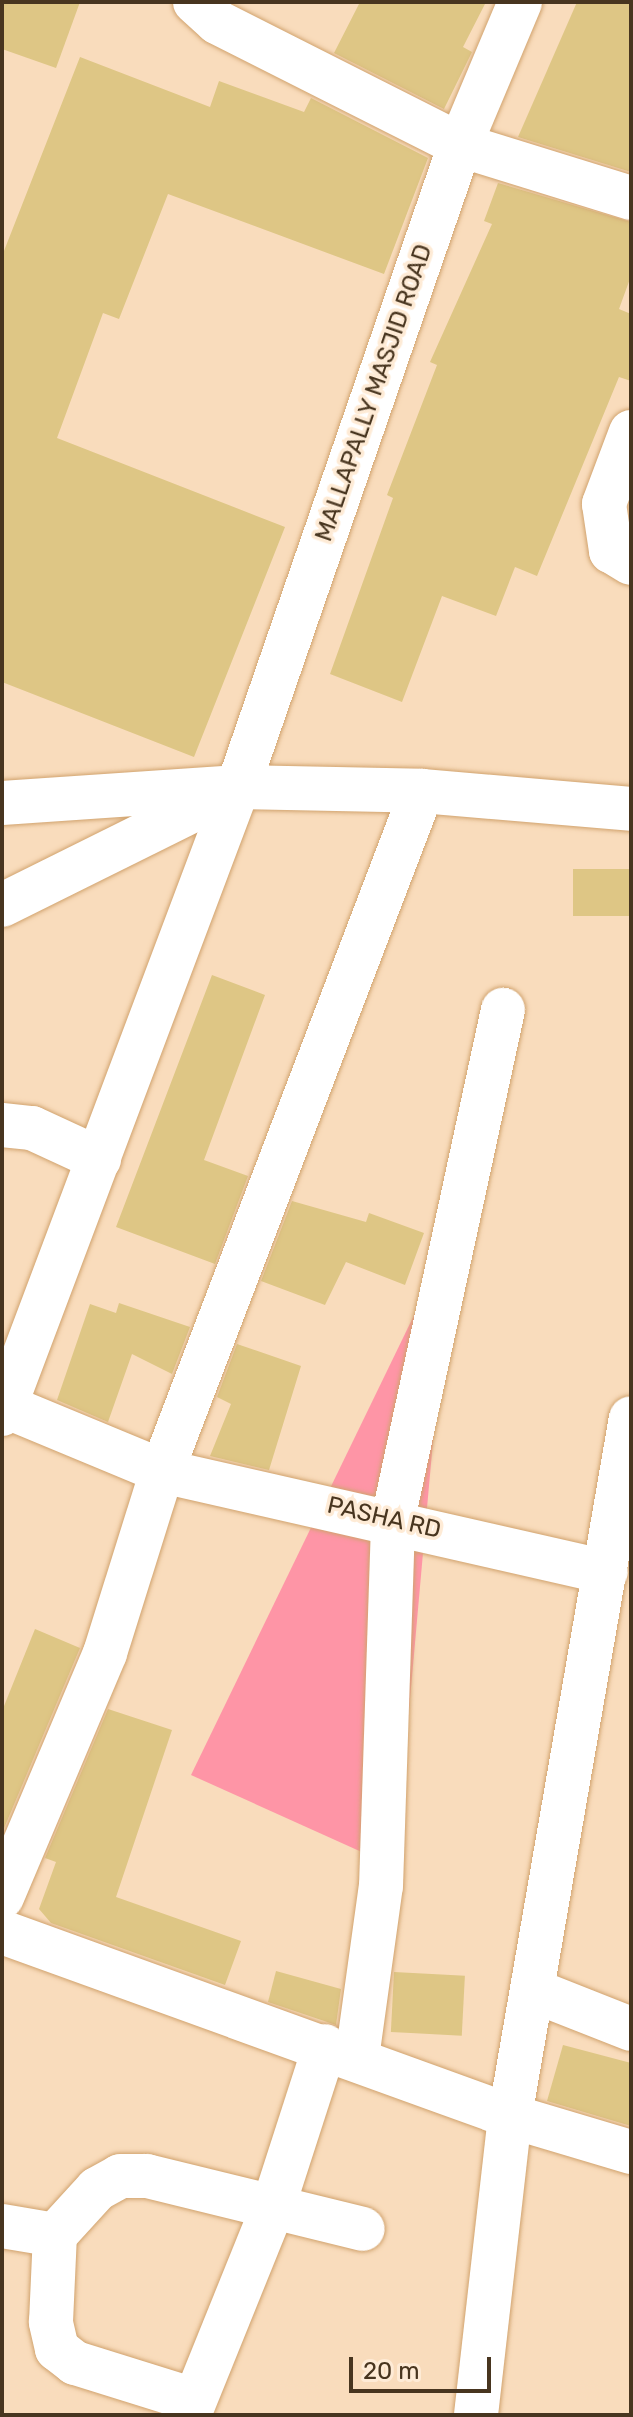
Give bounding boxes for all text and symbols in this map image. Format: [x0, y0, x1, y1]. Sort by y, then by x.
street label: MALLAPALLY MASJID ROAD [309, 240, 439, 546]
street label: PASHA RD [324, 1491, 444, 1545]
scale bar [353, 2341, 495, 2391]
text: 20 m [363, 2357, 420, 2385]

